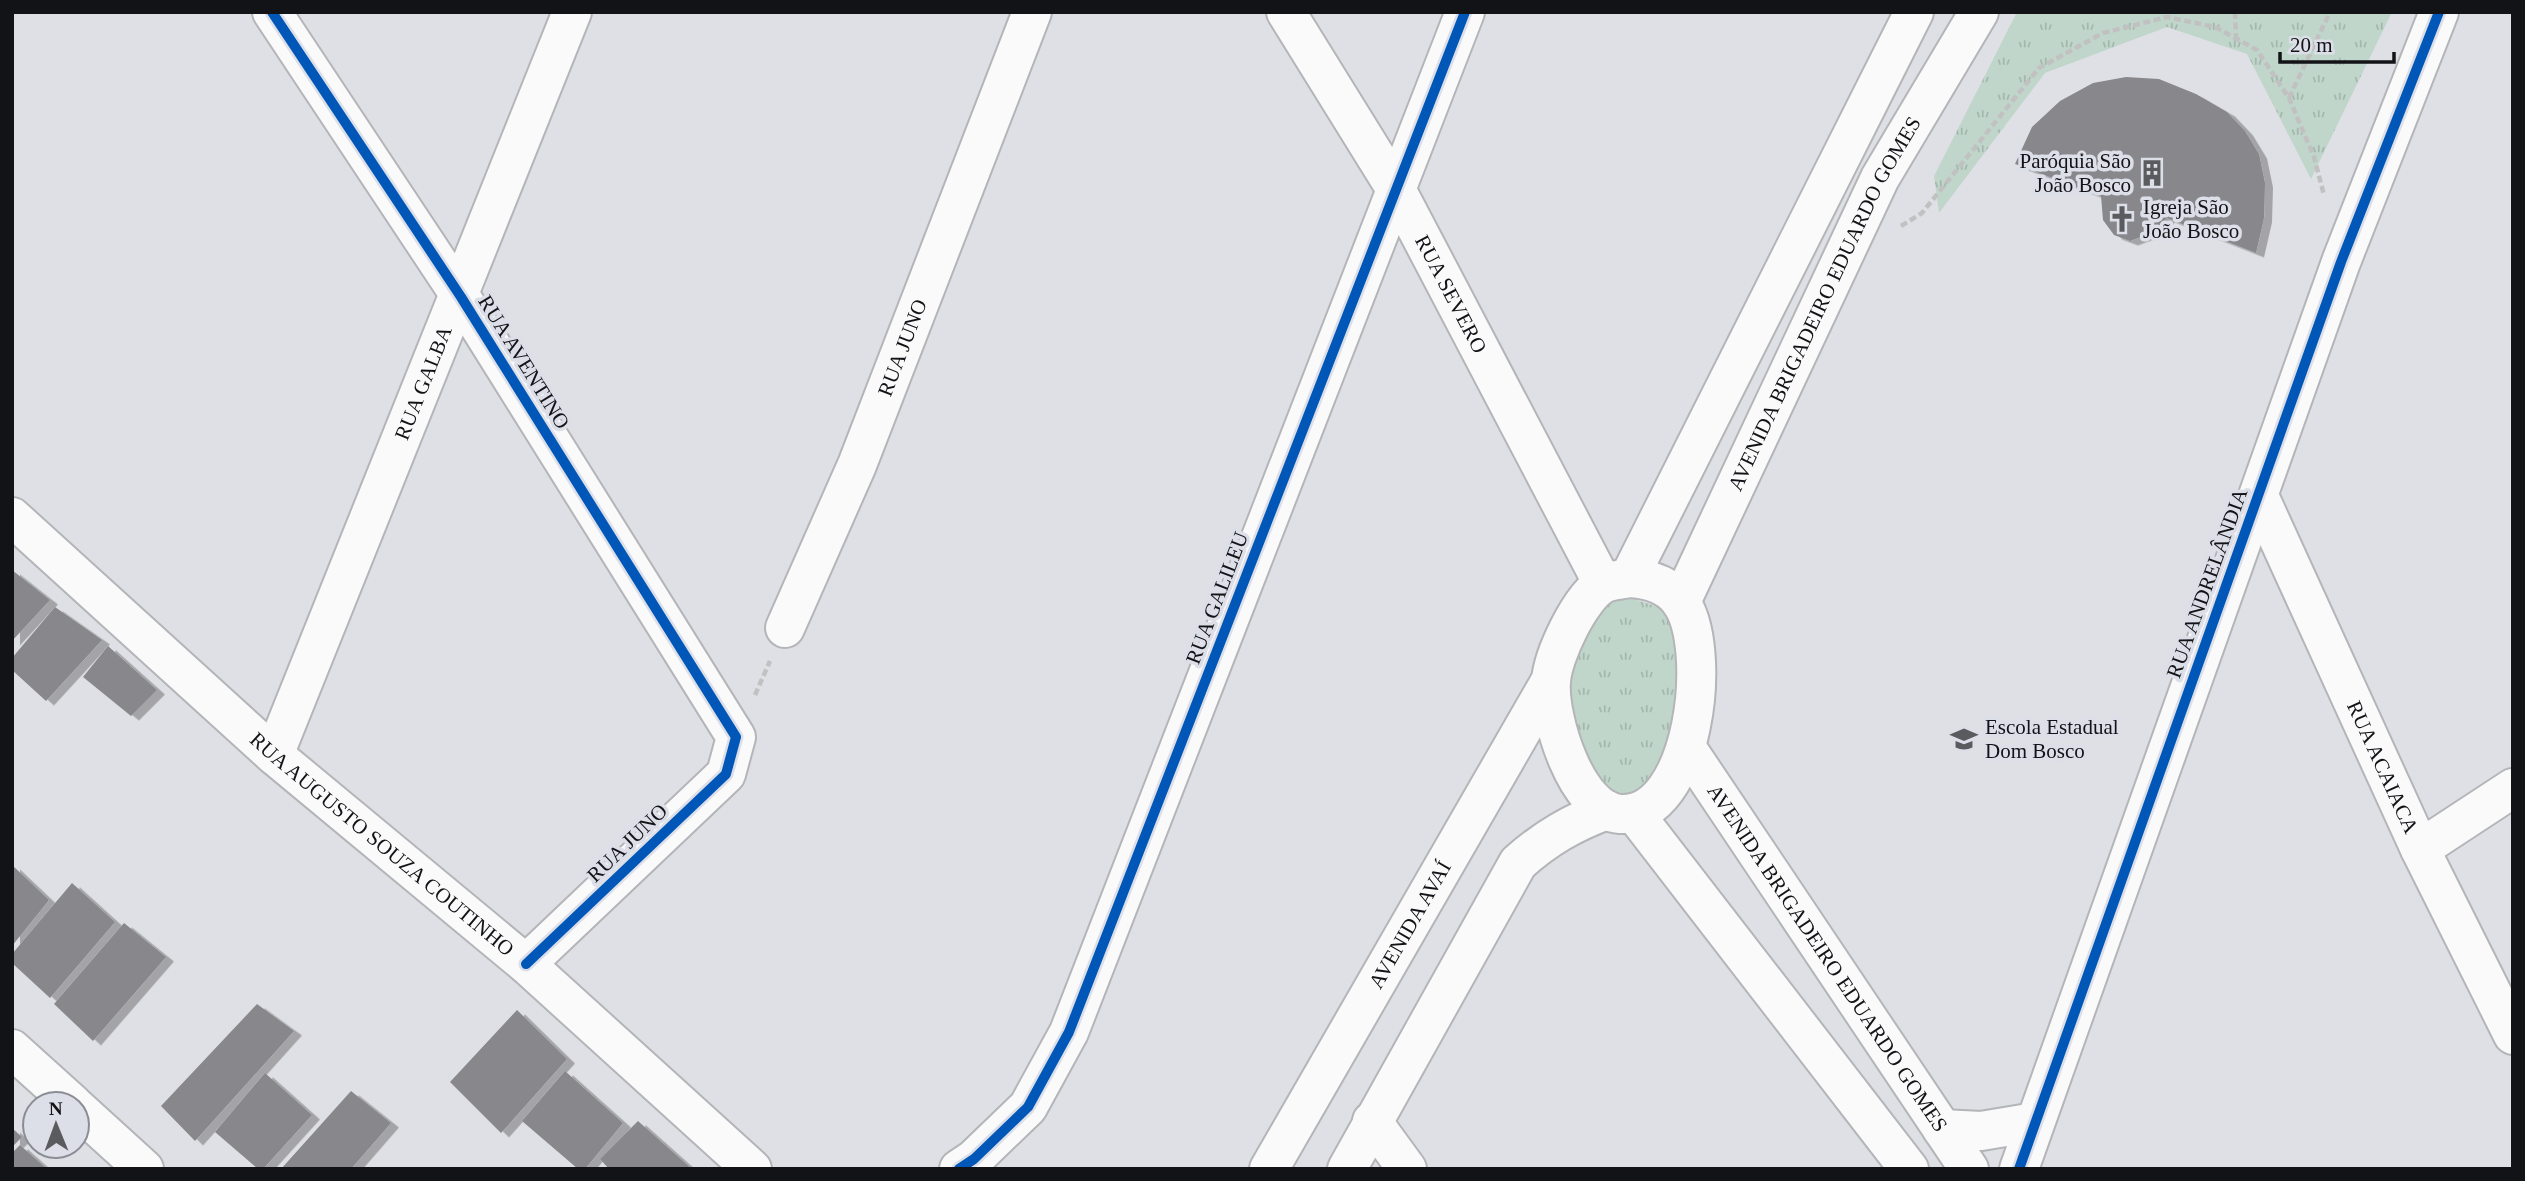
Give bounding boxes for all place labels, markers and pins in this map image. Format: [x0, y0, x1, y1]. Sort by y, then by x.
place label: Paróquia São João Bosco [2020, 149, 2131, 197]
building icon: Paróquia São João Bosco [2137, 158, 2167, 188]
place label: Igreja São João Bosco [2143, 195, 2239, 243]
church icon: Igreja São João Bosco [2107, 204, 2137, 234]
place label: Escola Estadual Dom Bosco [1985, 715, 2119, 763]
school or university icon: Escola Estadual Dom Bosco [1949, 724, 1979, 754]

